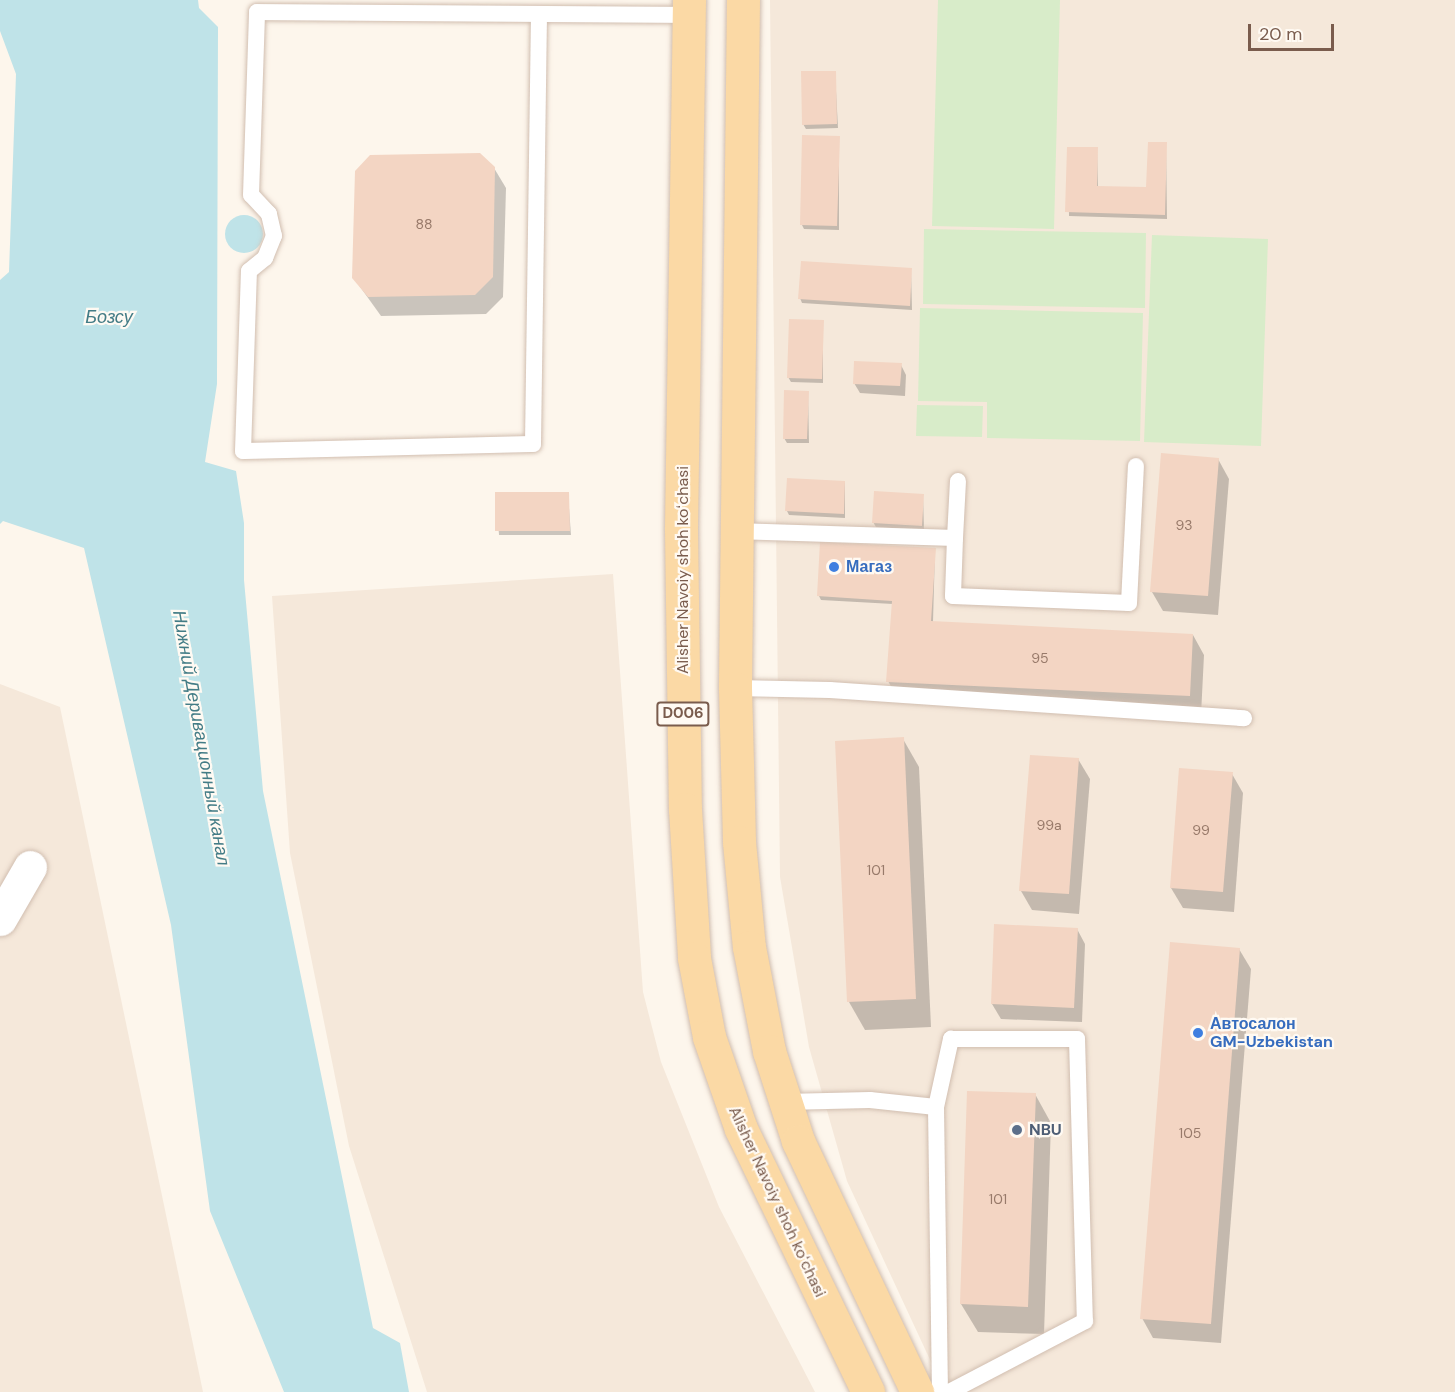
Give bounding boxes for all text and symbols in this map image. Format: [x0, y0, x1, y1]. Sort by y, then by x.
scale bar [1251, 12, 1336, 50]
text: 20 m [1259, 22, 1302, 46]
house number: 88 [415, 216, 433, 232]
water label: Бозсу [85, 306, 133, 328]
street label: Alisher Navoiy shoh koʻchasi [673, 466, 693, 674]
house number: 93 [1176, 517, 1192, 533]
place label: Магаз [846, 557, 892, 577]
marker: Магаз [827, 560, 841, 574]
water label: Нижний Деривационный канал [168, 609, 234, 867]
house number: 95 [1031, 650, 1049, 666]
road number: D006 [656, 702, 710, 726]
house number: 99a [1036, 817, 1062, 833]
house number: 99 [1192, 822, 1210, 838]
house number: 101 [867, 862, 885, 878]
place label: Автосалон GM-Uzbekistan [1210, 1014, 1333, 1052]
marker: Автосалон GM-Uzbekistan [1191, 1026, 1205, 1040]
street label: Alisher Navoiy shoh koʻchasi [724, 1104, 830, 1300]
place label: NBU [1029, 1120, 1062, 1140]
marker: NBU [1010, 1123, 1024, 1137]
house number: 105 [1179, 1125, 1201, 1141]
house number: 101 [989, 1191, 1007, 1207]

